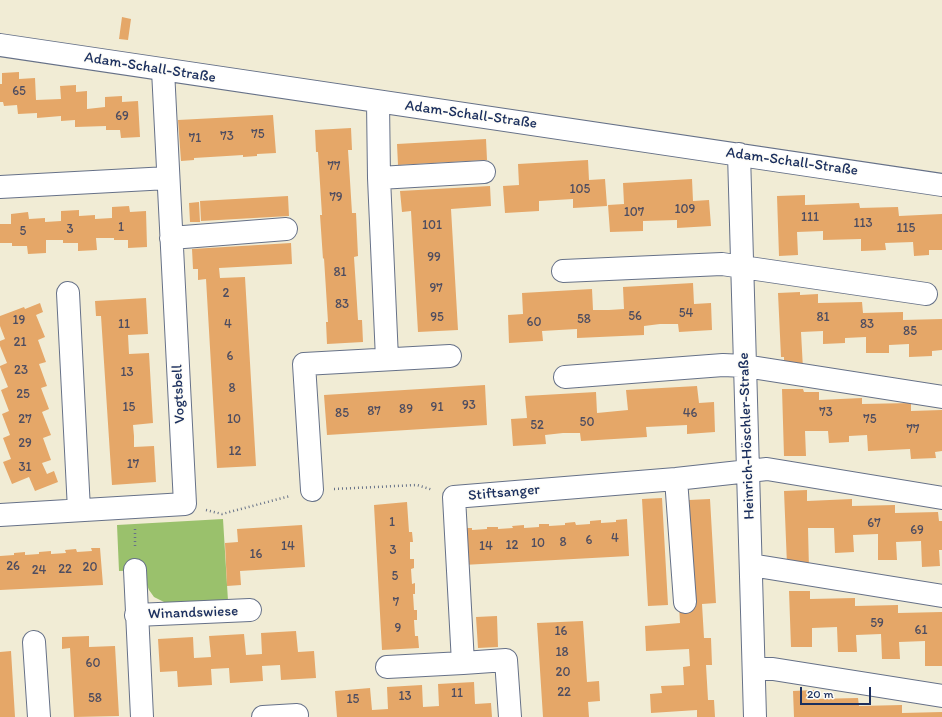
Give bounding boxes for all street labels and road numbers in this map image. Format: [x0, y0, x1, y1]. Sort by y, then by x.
street label: Adam-Schall-Straße [83, 49, 217, 87]
street label: Adam-Schall-Straße [404, 97, 538, 133]
street label: Adam-Schall-Straße [725, 144, 859, 180]
street label: Heinrich-Höschler-Straße [735, 352, 759, 520]
street label: Vogtsbell [168, 364, 190, 424]
street label: Stiftsanger [467, 481, 541, 505]
street label: Winandswiese [148, 602, 238, 624]

